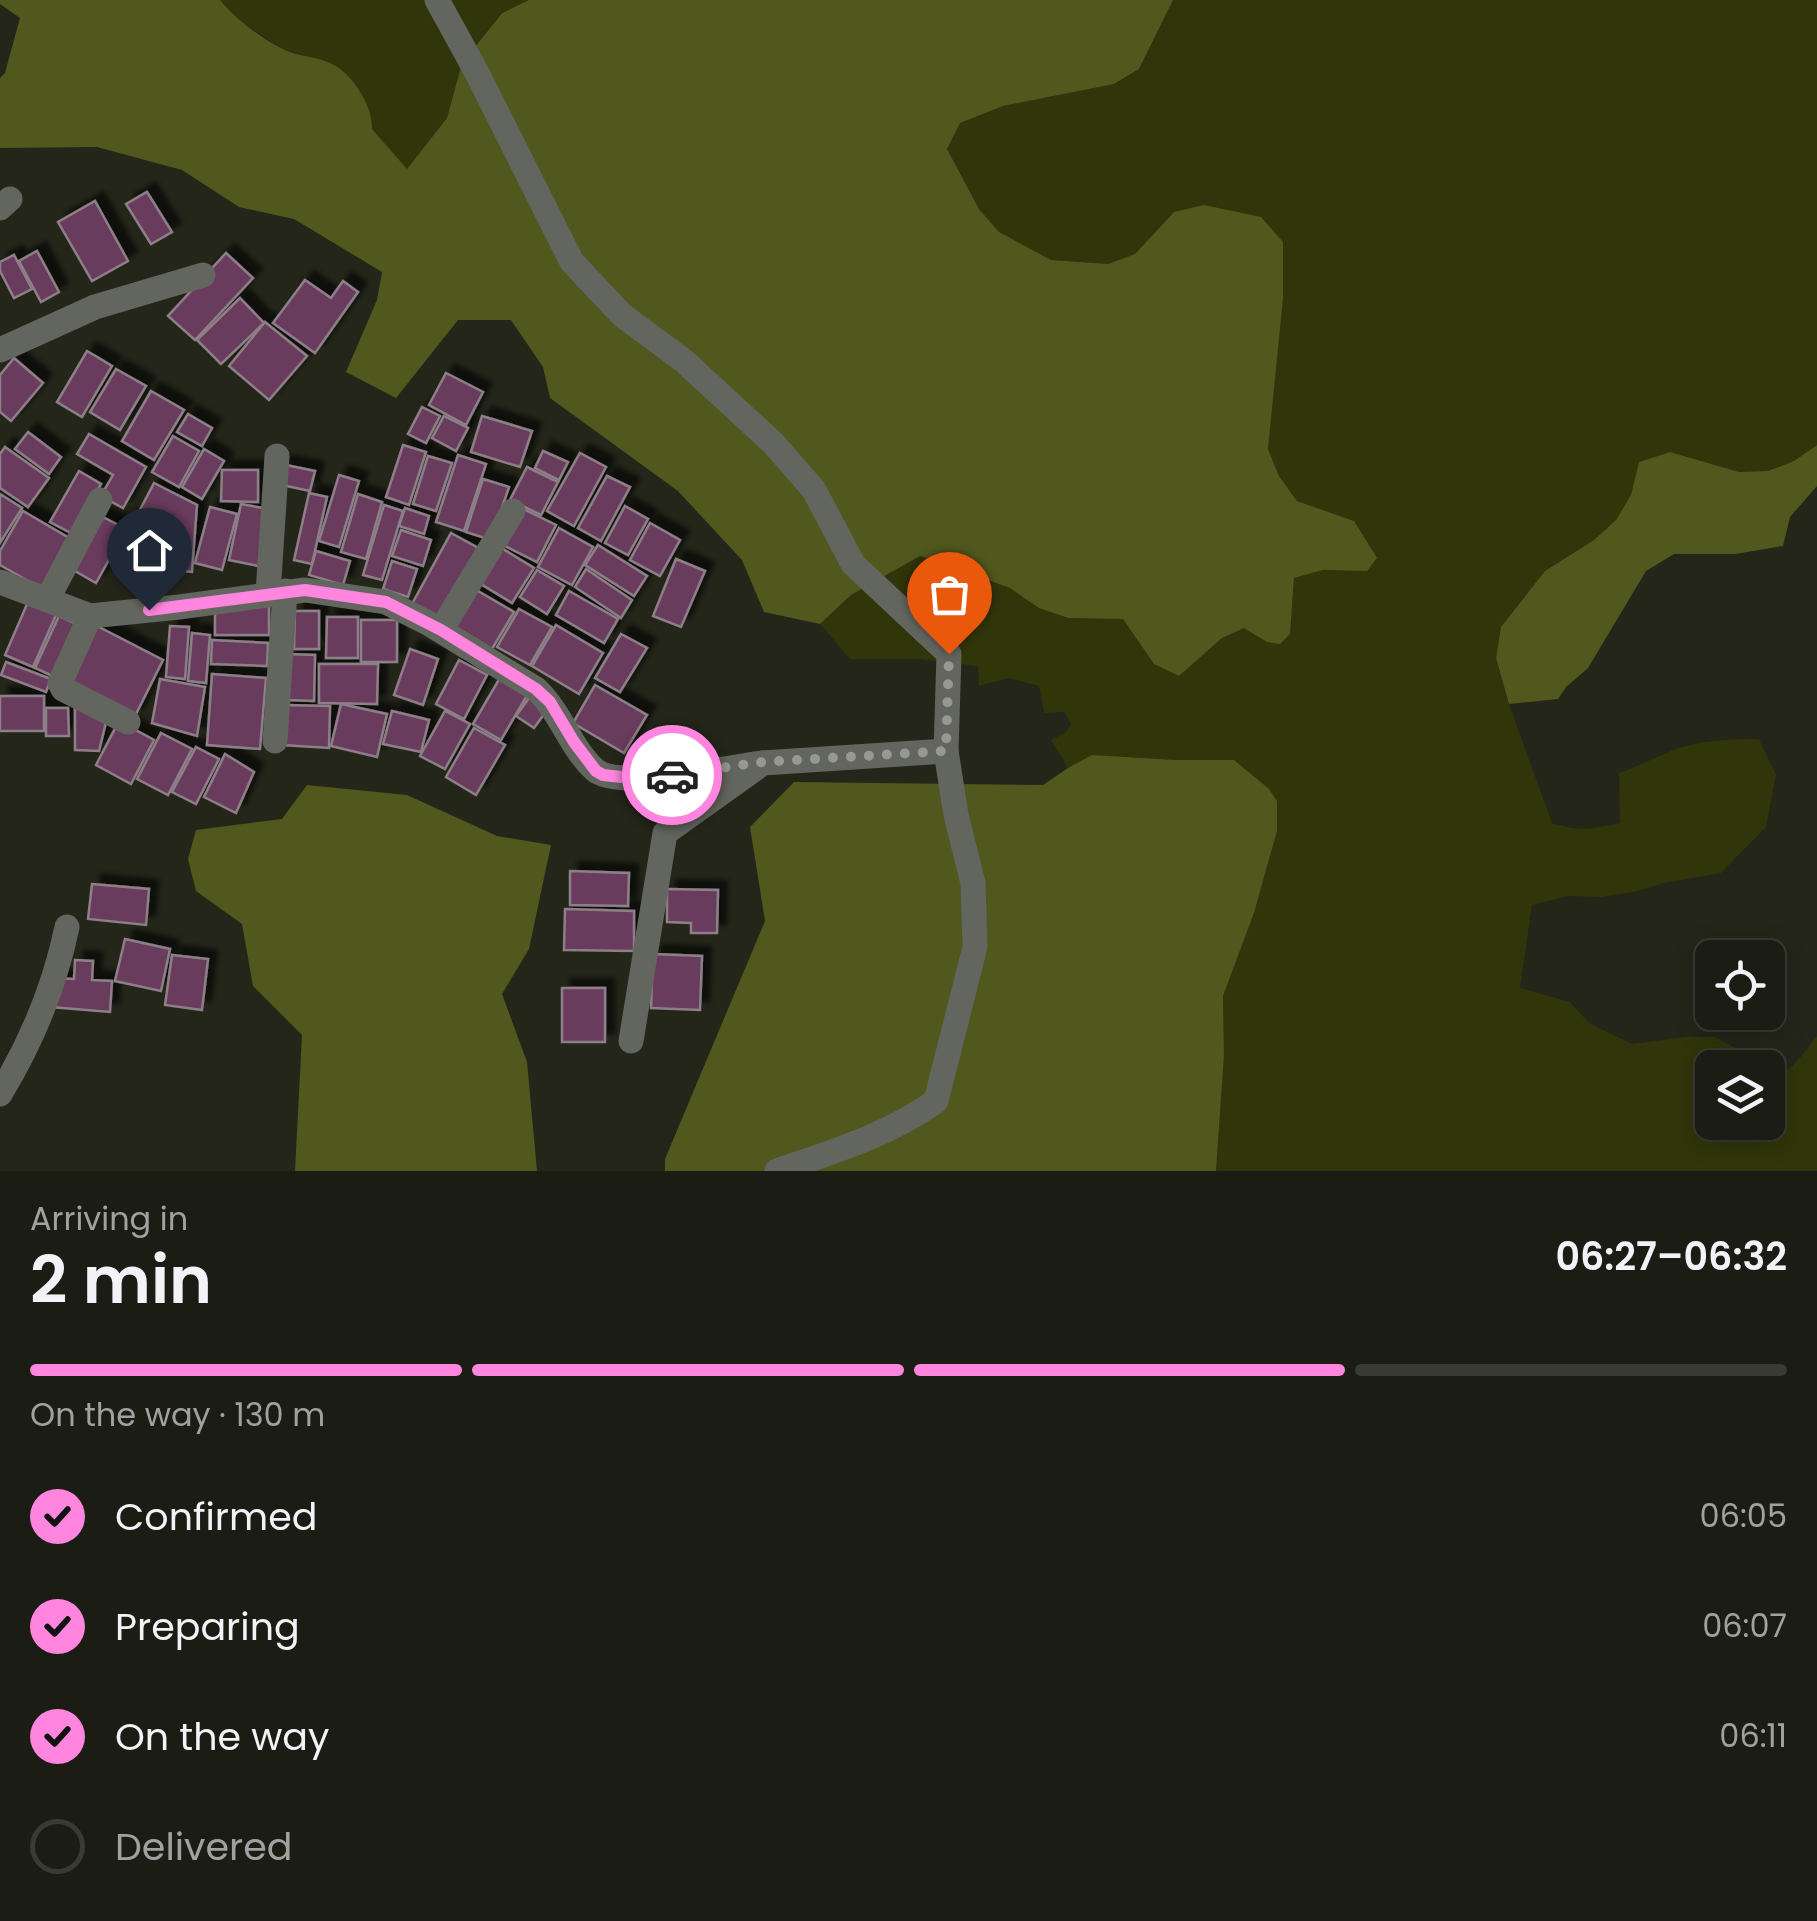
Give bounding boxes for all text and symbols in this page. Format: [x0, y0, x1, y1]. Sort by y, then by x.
pin [107, 508, 192, 611]
icon: home [122, 523, 177, 578]
pin [907, 552, 992, 655]
icon: bag [922, 567, 977, 622]
courier [622, 725, 722, 825]
icon: car [645, 748, 700, 803]
map controls [1695, 940, 1785, 1140]
button: locate [1695, 940, 1785, 1030]
button: layers [1695, 1050, 1785, 1140]
text: Arriving in [30, 1196, 188, 1241]
text: 06:27–06:32 [1555, 1230, 1787, 1283]
text: 2 min [30, 1235, 212, 1326]
text: On the way · 130 m [30, 1392, 325, 1437]
icon: check [30, 1489, 85, 1544]
text: Confirmed [115, 1490, 317, 1543]
text: 06:05 [1700, 1493, 1787, 1538]
icon: check [30, 1599, 85, 1654]
text: Preparing [115, 1600, 300, 1653]
text: 06:07 [1702, 1603, 1787, 1648]
icon: check [30, 1709, 85, 1764]
text: On the way [115, 1710, 329, 1763]
text: 06:11 [1719, 1713, 1787, 1758]
text: Delivered [115, 1820, 292, 1873]

